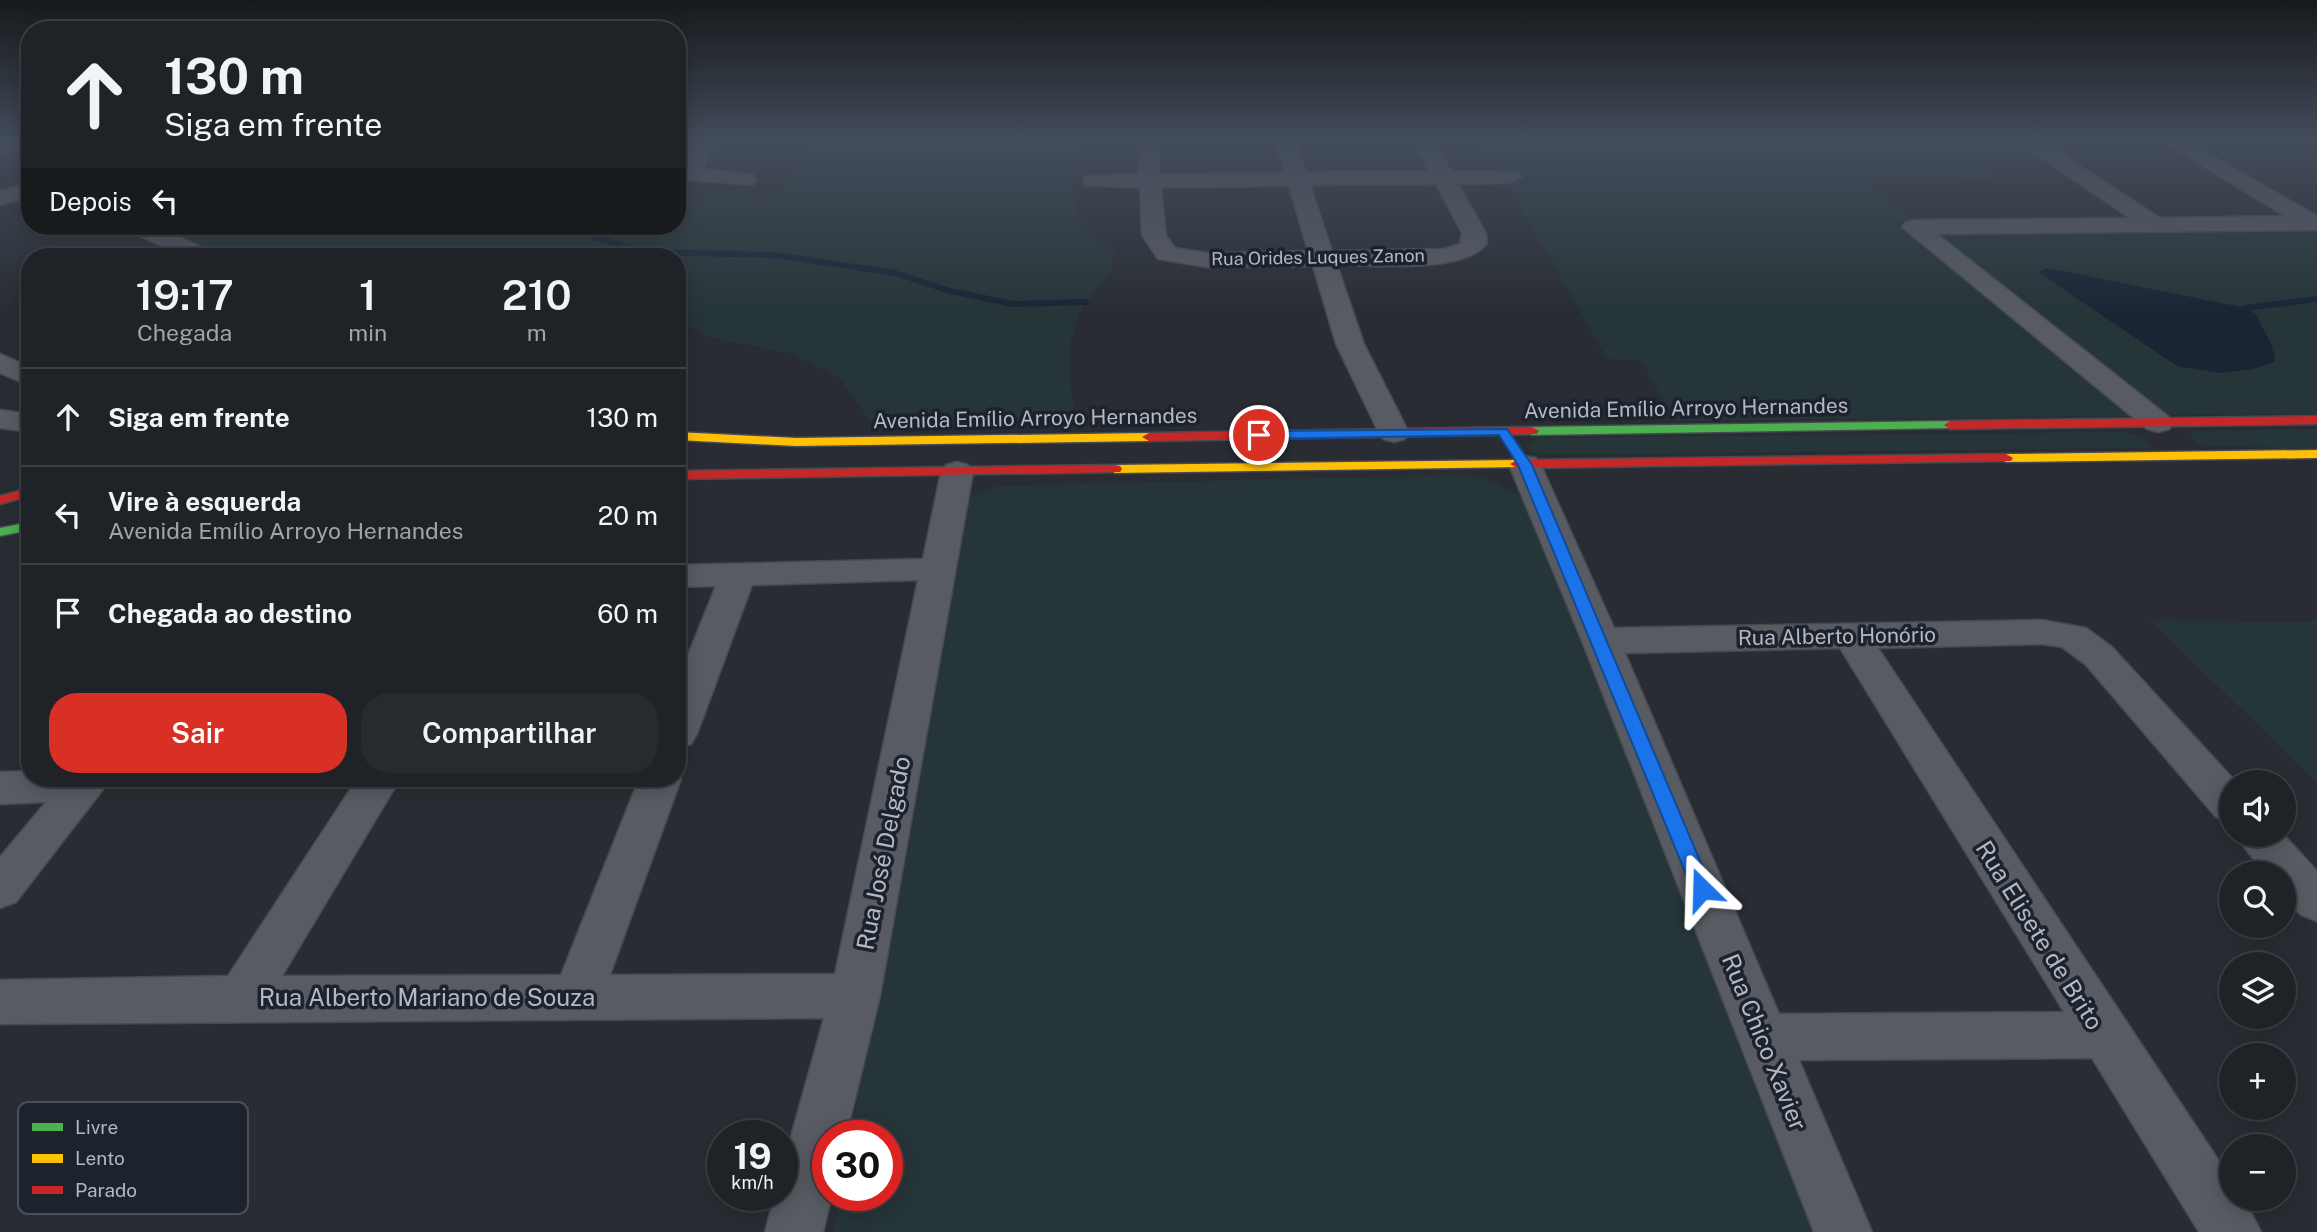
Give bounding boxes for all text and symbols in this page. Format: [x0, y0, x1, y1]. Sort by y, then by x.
text: 130 m [164, 47, 304, 105]
icon: ahead [49, 49, 140, 140]
text: Siga em frente [164, 106, 382, 143]
icon: left [146, 182, 184, 220]
text: Depois [49, 186, 132, 217]
street label: Rua Orides Luques Zanon [1211, 245, 1425, 269]
text: 19:17 [135, 270, 234, 319]
text: 1 [359, 270, 377, 319]
text: 210 [502, 270, 572, 319]
text: Chegada [137, 319, 232, 346]
text: min [348, 319, 387, 346]
text: m [527, 319, 547, 346]
street label: Avenida Emílio Arroyo Hernandes [1524, 393, 1848, 423]
icon: ahead [49, 398, 87, 436]
text: Siga em frente [108, 402, 290, 433]
text: 130 m [586, 402, 658, 433]
street label: Avenida Emílio Arroyo Hernandes [873, 403, 1197, 433]
pin [1229, 405, 1289, 465]
icon: arrive [1240, 416, 1278, 454]
text: Vire à esquerda [108, 486, 301, 517]
icon: left [49, 496, 87, 534]
text: 20 m [598, 500, 658, 531]
text: Avenida Emílio Arroyo Hernandes [108, 517, 463, 544]
icon: arrive [49, 594, 87, 632]
text: Chegada ao destino [108, 598, 352, 629]
text: 60 m [597, 598, 658, 629]
street label: Rua Alberto Honório [1738, 622, 1936, 650]
button: Sair [49, 693, 347, 773]
button: Compartilhar [361, 693, 658, 773]
street label: Rua José Delgado [850, 754, 916, 952]
map controls [2219, 770, 2296, 1211]
button: sound [2219, 770, 2296, 847]
street label: Rua Elisete de Brito [1970, 835, 2110, 1035]
position arrow [1665, 852, 1739, 926]
button: search [2219, 861, 2296, 938]
street label: Rua Chico Xavier [1717, 950, 1813, 1134]
button: layers [2219, 952, 2296, 1029]
street label: Rua Alberto Mariano de Souza [259, 983, 595, 1011]
button: + [2219, 1043, 2296, 1120]
legend [18, 1102, 248, 1214]
text: Livre [75, 1116, 118, 1138]
speed limit sign: 30 [812, 1120, 903, 1211]
button: − [2219, 1134, 2296, 1211]
text: 19 [733, 1136, 772, 1177]
text: Lento [75, 1147, 125, 1169]
text: km/h [731, 1172, 774, 1193]
text: Parado [75, 1179, 137, 1201]

